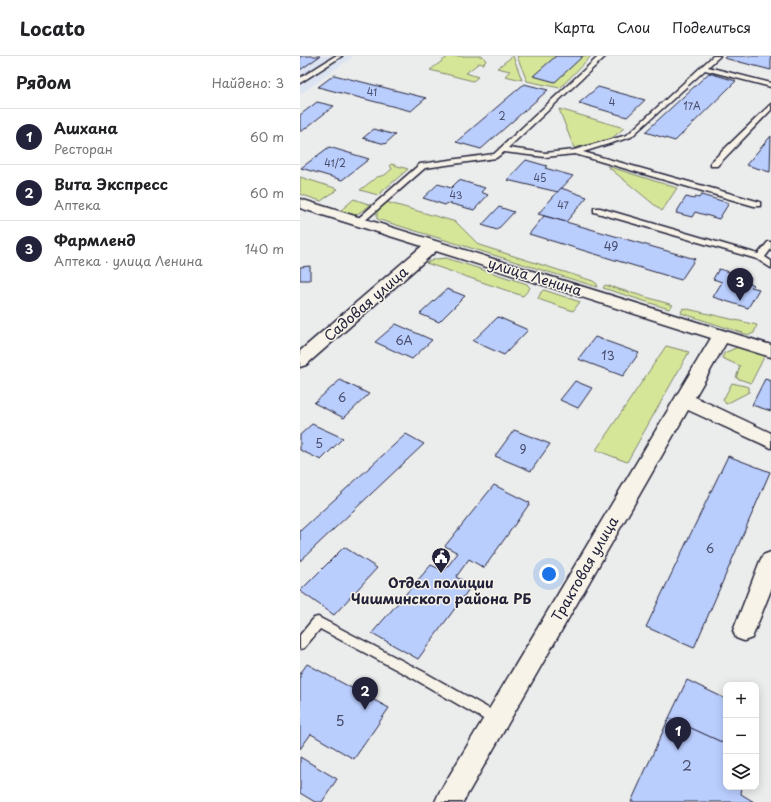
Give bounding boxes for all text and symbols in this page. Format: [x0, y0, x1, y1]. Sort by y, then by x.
text: Locato [20, 14, 85, 42]
text: Карта [554, 17, 595, 38]
text: Слои [617, 17, 650, 38]
text: Поделиться [672, 17, 751, 38]
text: Рядом [16, 69, 71, 95]
text: Найдено: 3 [212, 73, 284, 92]
house number: 41 [367, 84, 377, 99]
house number: 4 [609, 94, 616, 109]
house number: 17А [683, 98, 701, 113]
house number: 2 [498, 108, 506, 123]
text: Ашхана [54, 116, 118, 139]
text: 1 [26, 127, 32, 146]
text: 60 m [250, 127, 284, 146]
text: Ресторан [54, 139, 113, 158]
house number: 41/2 [324, 155, 346, 170]
house number: 45 [534, 170, 546, 185]
text: Вита Экспресс [54, 172, 168, 195]
text: 2 [24, 183, 34, 202]
text: 60 m [250, 183, 284, 202]
house number: 43 [450, 187, 463, 202]
text: Аптека [54, 195, 101, 214]
house number: 47 [557, 197, 570, 212]
text: Фармленд [54, 228, 136, 251]
house number: 49 [604, 237, 618, 255]
text: 3 [25, 239, 33, 258]
text: 140 m [245, 239, 284, 258]
text: Аптека · улица Ленина [54, 251, 203, 270]
street label: улица Ленина [486, 252, 585, 301]
street label: Садовая улица [319, 261, 412, 346]
pin: 3 [727, 268, 753, 301]
house number: 6А [395, 331, 413, 349]
house number: 13 [601, 346, 615, 364]
house number: 6 [338, 388, 346, 406]
house number: 5 [315, 434, 323, 452]
house number: 9 [519, 440, 527, 458]
street label: Трактовая улица [546, 512, 623, 625]
house number: 6 [706, 539, 714, 557]
public building icon: Отдел полиции Чишминского района РБ [430, 546, 452, 574]
your location [539, 564, 559, 584]
place label: Отдел полиции Чишминского района РБ [351, 572, 531, 609]
pin: 2 [352, 677, 378, 710]
map controls [723, 682, 759, 790]
button: + [723, 682, 759, 718]
house number: 5 [335, 710, 345, 731]
pin: 1 [665, 717, 691, 750]
button: − [723, 718, 759, 754]
button: layers [723, 754, 759, 790]
house number: 2 [682, 755, 692, 776]

